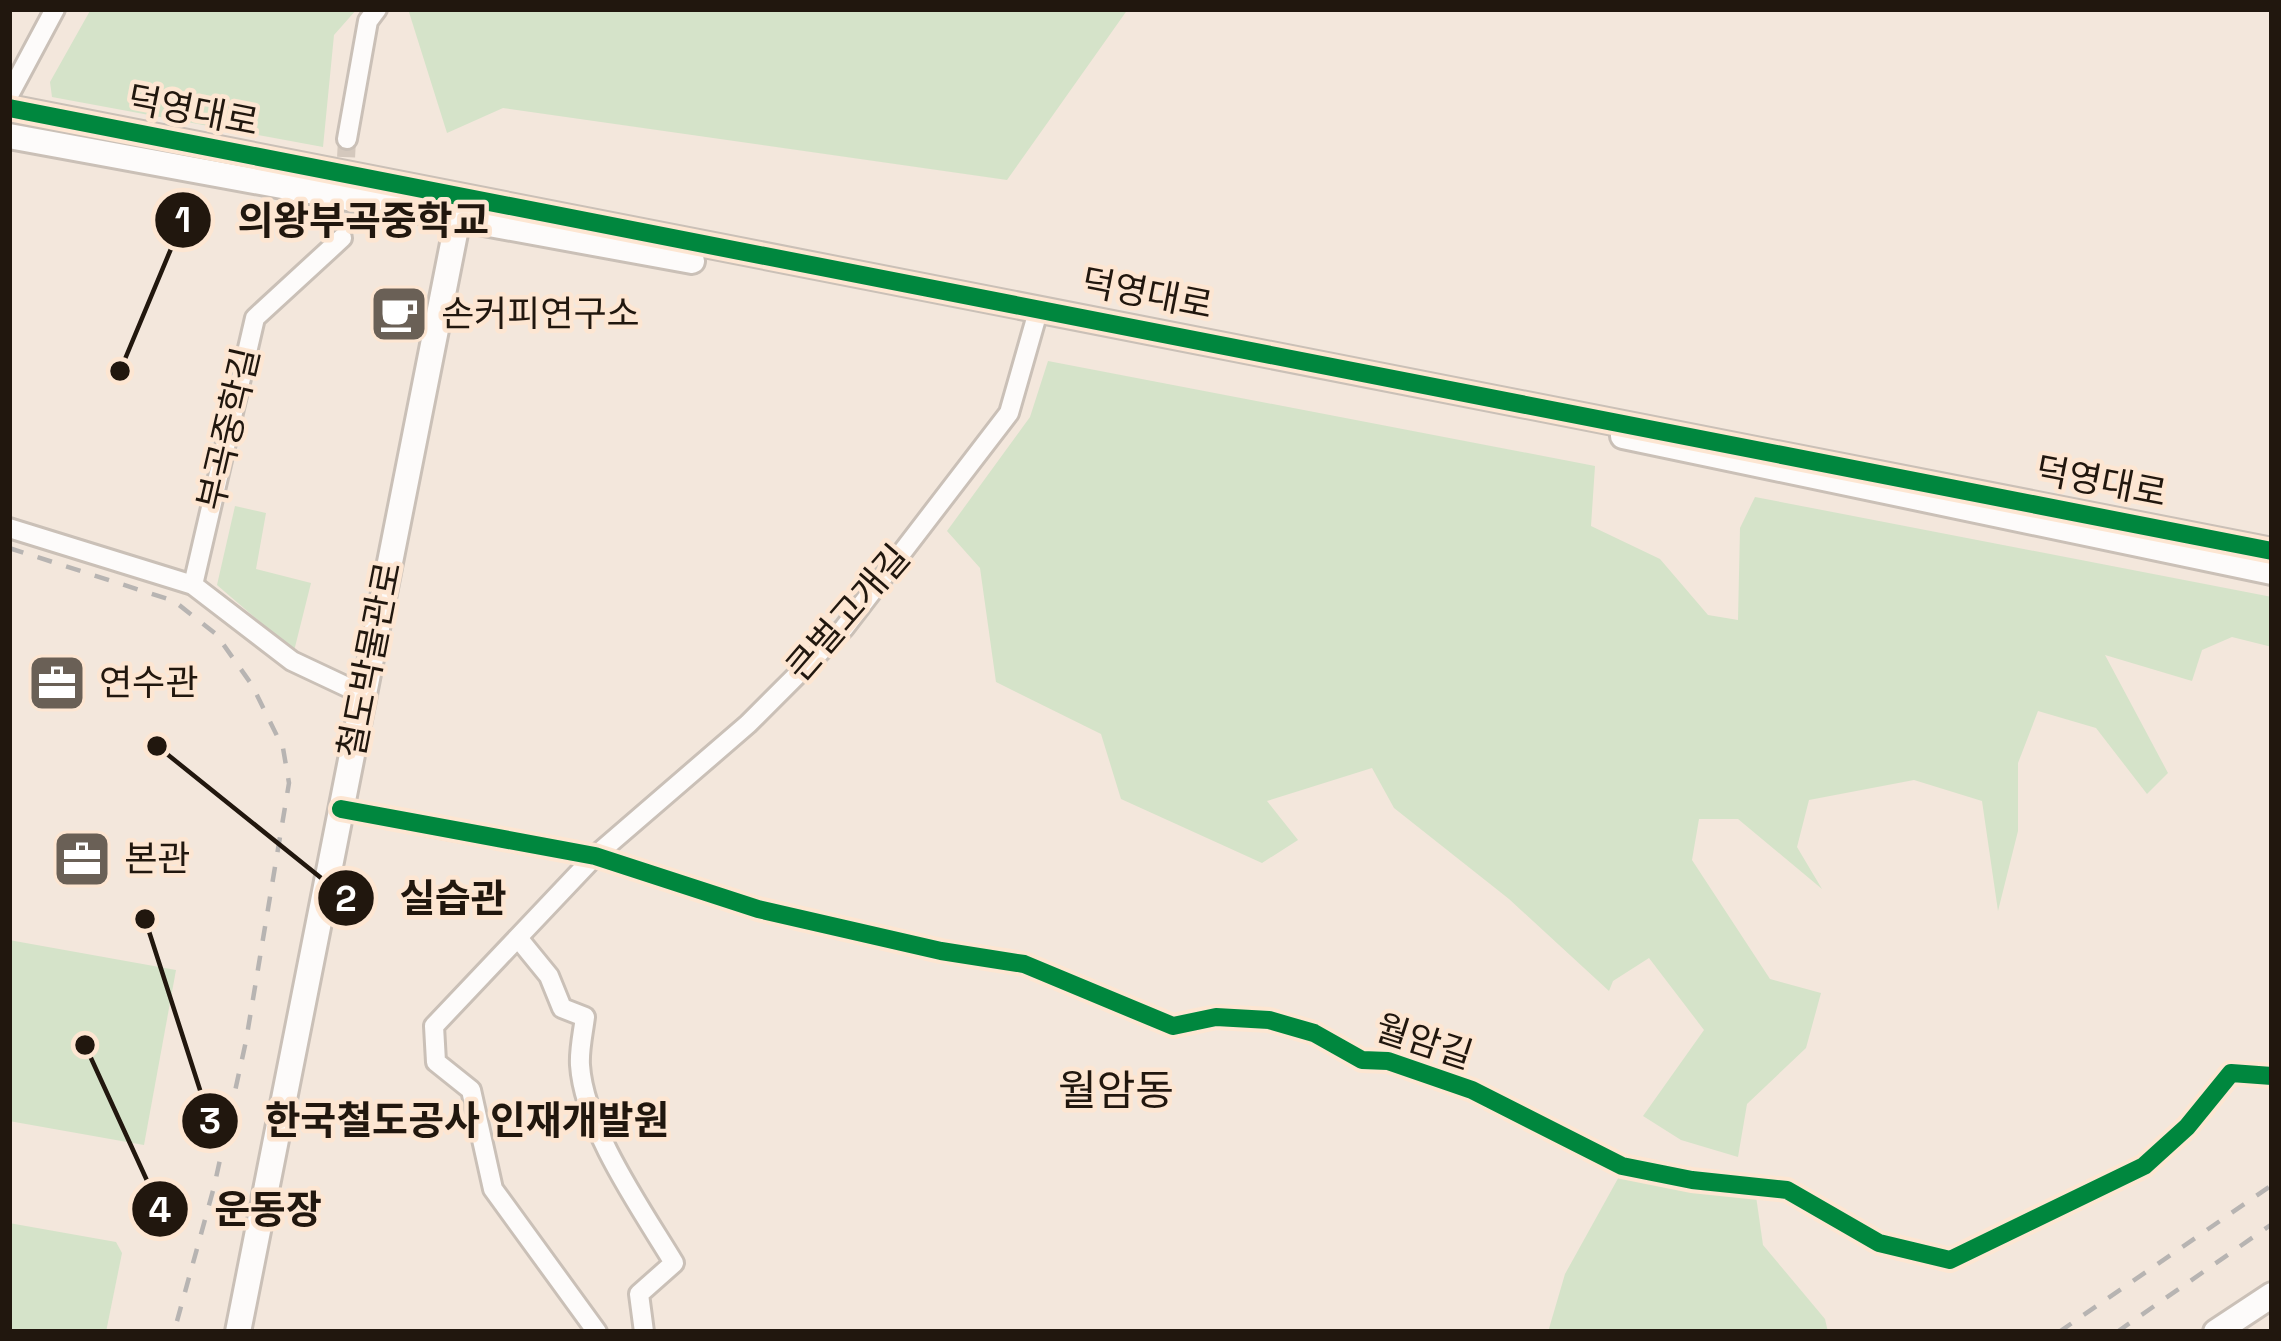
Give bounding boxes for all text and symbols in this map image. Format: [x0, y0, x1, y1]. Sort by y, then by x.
street label: 덕영대로 [124, 76, 262, 146]
callout: 의왕부곡중학교 [153, 182, 512, 257]
text: 의왕부곡중학교 [237, 196, 489, 245]
text: 1 [175, 197, 191, 243]
street label: 덕영대로 [1078, 259, 1216, 329]
cafe icon: 손커피연구소 [368, 283, 430, 345]
place label: 손커피연구소 [441, 291, 640, 337]
street label: 부곡중학길 [188, 343, 270, 515]
street label: 덕영대로 [2032, 447, 2170, 517]
street label: 큰벌고개길 [776, 535, 920, 691]
street label: 철도박물관로 [328, 558, 412, 762]
office icon: 연수관 [26, 652, 88, 714]
place label: 연수관 [99, 660, 198, 706]
office icon: 본관 [51, 828, 113, 890]
place label: 본관 [124, 836, 190, 882]
callout: 실습관 [316, 861, 531, 936]
text: 실습관 [399, 874, 507, 923]
text: 2 [335, 876, 357, 922]
street label: 월암길 [1370, 1005, 1478, 1079]
district label: 월암동 [1058, 1064, 1174, 1117]
callout: 한국철도공사 인재개발원 [180, 1083, 693, 1158]
text: 한국철도공사 인재개발원 [265, 1096, 669, 1145]
text: 3 [199, 1098, 221, 1144]
callout: 운동장 [130, 1172, 346, 1247]
text: 운동장 [214, 1185, 322, 1234]
text: 4 [149, 1187, 172, 1233]

